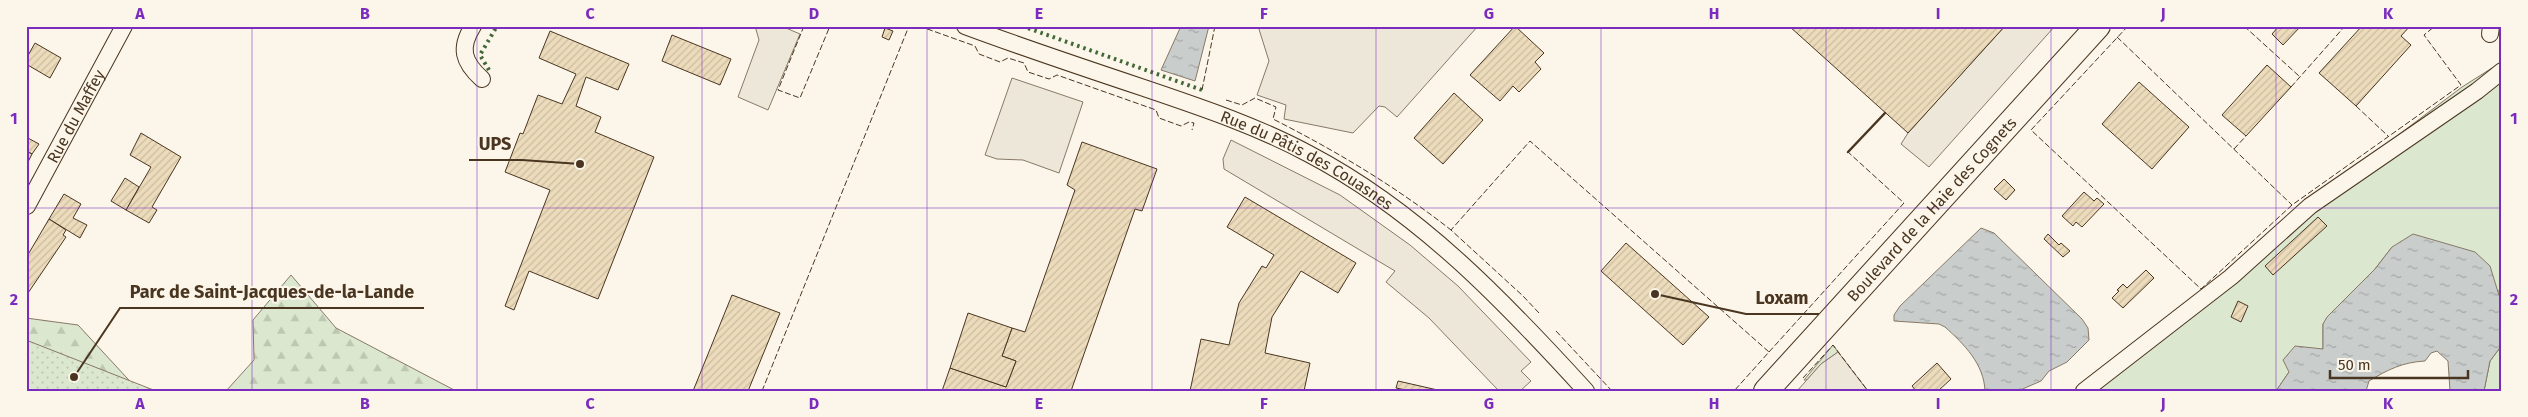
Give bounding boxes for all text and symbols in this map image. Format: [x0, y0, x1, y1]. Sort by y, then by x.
text: A [134, 4, 145, 23]
text: B [360, 4, 370, 23]
text: C [585, 4, 595, 23]
text: D [809, 4, 819, 23]
text: E [1035, 4, 1043, 23]
text: F [1260, 4, 1268, 23]
text: G [1484, 4, 1494, 23]
text: H [1709, 4, 1719, 23]
text: I [1936, 4, 1940, 23]
text: J [2159, 4, 2166, 23]
text: K [2383, 4, 2394, 23]
street label: Rue du Maffey [43, 66, 109, 166]
street label: Rue du Pâtis des Couasnes [1218, 107, 1397, 214]
text: 1 [10, 109, 18, 128]
text: 1 [2510, 109, 2518, 128]
street label: Boulevard de la Haie des Cognets [1843, 113, 2021, 305]
callout: UPS [469, 127, 522, 160]
text: UPS [479, 133, 511, 155]
callout: Parc de Saint-Jacques-de-la-Lande [120, 275, 424, 308]
text: Parc de Saint-Jacques-de-la-Lande [130, 281, 414, 303]
callout: Loxam [1746, 281, 1819, 314]
text: Loxam [1755, 287, 1809, 309]
text: 2 [10, 290, 18, 309]
text: 2 [2510, 290, 2518, 309]
scale bar [2330, 347, 2468, 379]
text: 50 m [2338, 356, 2371, 374]
text: A [134, 394, 145, 413]
text: B [360, 394, 370, 413]
text: C [585, 394, 595, 413]
text: D [809, 394, 819, 413]
text: E [1035, 394, 1043, 413]
text: F [1260, 394, 1268, 413]
text: G [1484, 394, 1494, 413]
text: H [1709, 394, 1719, 413]
text: I [1936, 394, 1940, 413]
text: J [2159, 394, 2166, 413]
text: K [2383, 394, 2394, 413]

